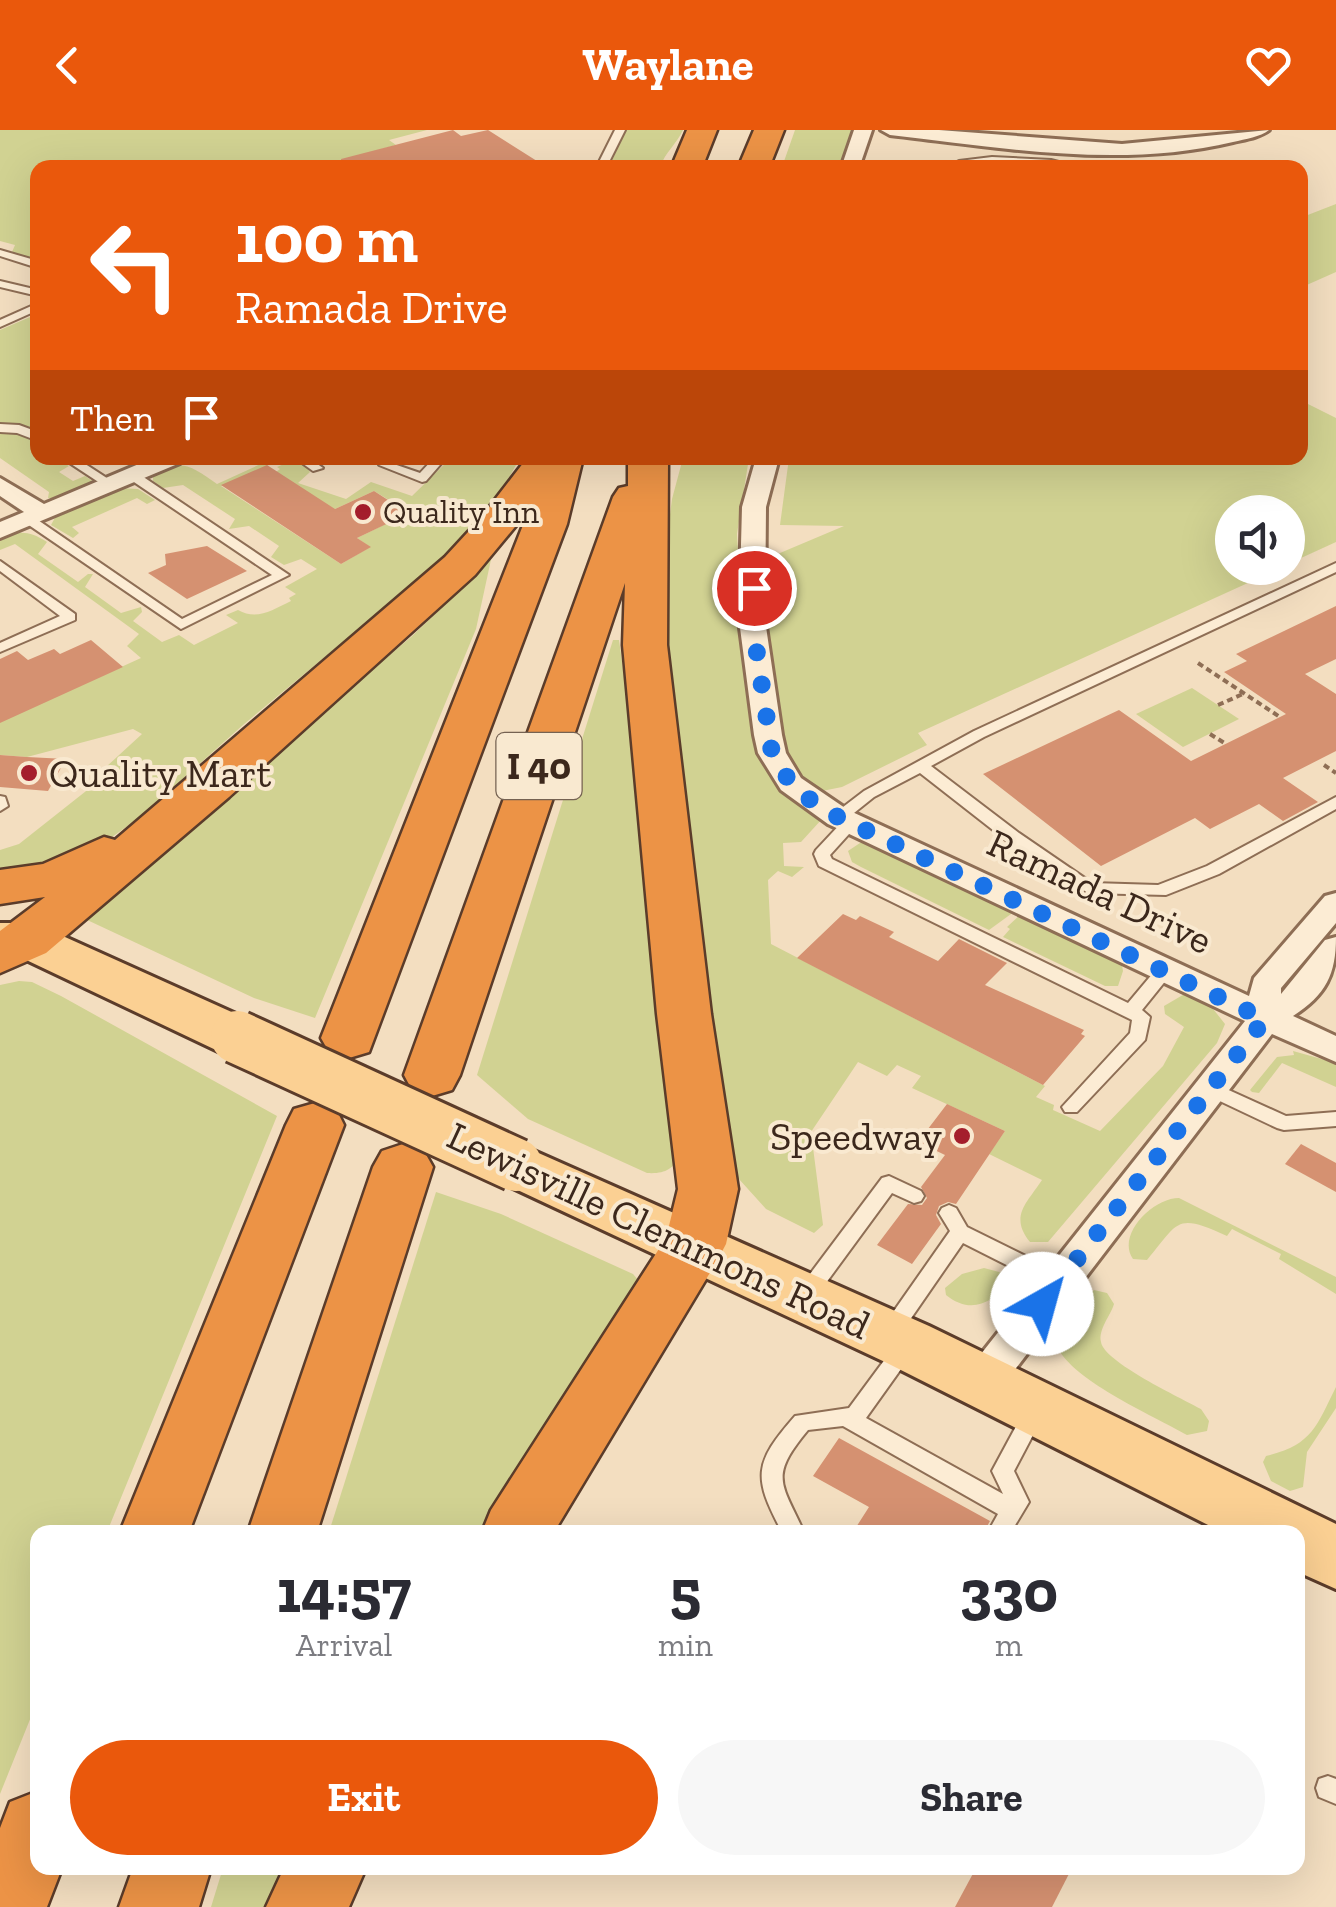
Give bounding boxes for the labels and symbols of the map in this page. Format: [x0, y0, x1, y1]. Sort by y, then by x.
place label: Quality Inn [383, 493, 540, 531]
marker: Quality Inn [352, 501, 374, 523]
pin [712, 546, 797, 631]
road number: I 40 [496, 733, 582, 799]
place label: Quality Mart [49, 749, 271, 797]
marker: Quality Mart [18, 762, 40, 784]
street label: Ramada Drive [980, 818, 1220, 964]
street label: Lewisville Clemmons Road [440, 1111, 878, 1349]
place label: Speedway [770, 1112, 943, 1160]
marker: Speedway [951, 1125, 973, 1147]
position arrow [990, 1252, 1094, 1356]

